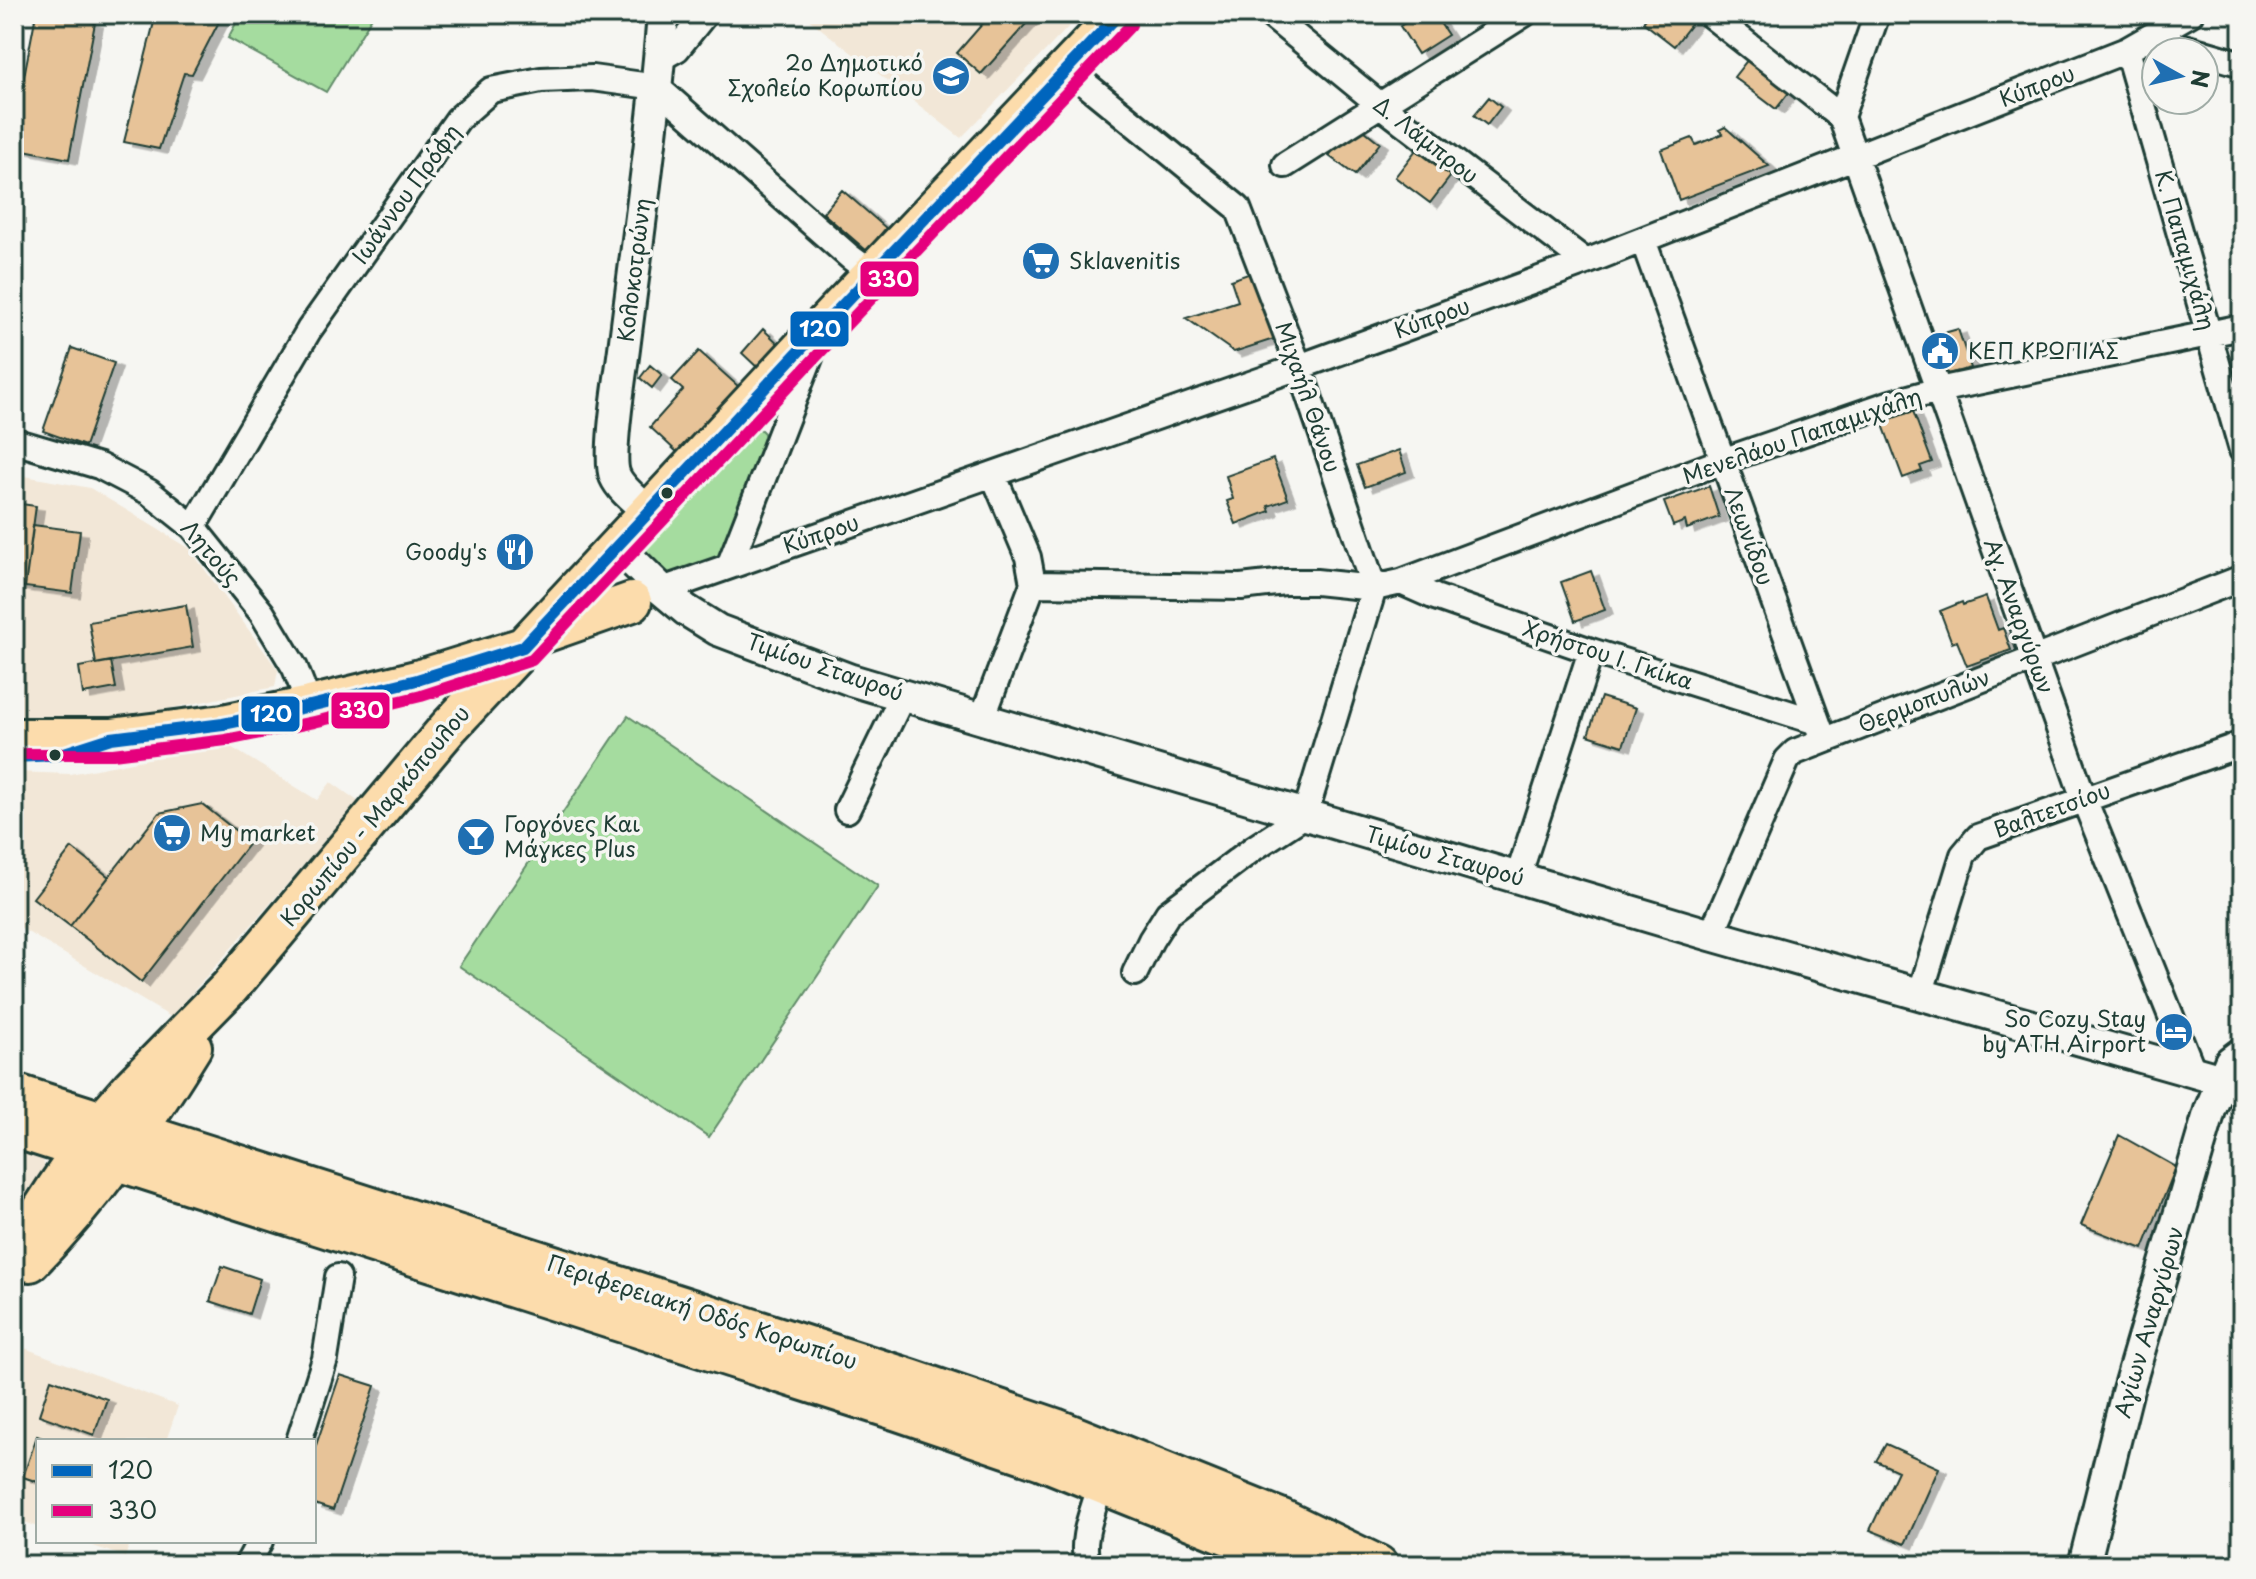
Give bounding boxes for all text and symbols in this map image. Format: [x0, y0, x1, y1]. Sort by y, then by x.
north arrow [2140, 36, 2220, 116]
place label: 2ο Δημοτικό Σχολείο Κορωπίου [728, 45, 923, 103]
school or university icon: 2ο Δημοτικό Σχολείο Κορωπίου [930, 55, 972, 97]
street label: Κύπρου [1994, 55, 2079, 114]
text: N [2184, 68, 2219, 90]
street label: Δ. Λάμπρου [1367, 87, 1487, 190]
street label: Ιωάννου Πρόφη [343, 116, 467, 270]
street label: Κ. Παπαμιχάλη [2148, 166, 2225, 334]
street label: Κολοκοτρώνη [607, 196, 658, 344]
supermarket icon: Sklavenitis [1020, 240, 1062, 282]
place label: Sklavenitis [1069, 243, 1180, 276]
line badge: 330 [859, 260, 920, 298]
text: 330 [867, 261, 913, 294]
street label: Κύπρου [1389, 288, 1474, 346]
line badge: 120 [789, 310, 850, 348]
text: 120 [799, 311, 841, 344]
street label: Μιχαήλ Θάνου [1268, 317, 1351, 476]
public building icon: ΚΕΠ ΚΡΩΠΙΑΣ [1919, 330, 1961, 372]
place label: ΚΕΠ ΚΡΩΠΙΑΣ [1968, 333, 2119, 366]
street label: Μενελάου Παπαμιχάλη [1677, 378, 1926, 491]
street label: Λεωνίδου [1717, 482, 1783, 589]
unlabelled marker [659, 485, 675, 501]
street label: Κύπρου [778, 504, 863, 561]
street label: Λητούς [174, 512, 250, 592]
restaurant icon: Goody's [494, 531, 536, 573]
street label: Αγ. Αναργύρων [1977, 533, 2064, 698]
place label: Goody's [405, 534, 487, 567]
street label: Χρήστου Ι. Γκίκα [1519, 610, 1698, 697]
street label: Τιμίου Σταυρού [743, 623, 908, 708]
street label: Θερμοπυλών [1853, 659, 1994, 740]
line badge: 330 [330, 691, 391, 730]
text: 330 [338, 692, 384, 725]
line badge: 120 [240, 695, 301, 733]
text: 120 [250, 696, 292, 729]
street label: Κορωπίου - Μαρκόπουλου [271, 697, 476, 933]
unlabelled marker [47, 747, 63, 763]
street label: Βαλτετσίου [1989, 772, 2114, 845]
place label: Γοργόνες Και Μάγκες Plus [504, 806, 640, 864]
supermarket icon: My market [151, 812, 193, 854]
place label: My market [200, 815, 316, 848]
bar icon: Γοργόνες Και Μάγκες Plus [455, 816, 497, 858]
street label: Τιμίου Σταυρού [1362, 816, 1529, 893]
place label: So Cozy Stay by ATH Airport [1983, 1001, 2146, 1059]
hotel icon: So Cozy Stay by ATH Airport [2153, 1011, 2195, 1053]
street label: Αγίων Αναργύρων [2104, 1222, 2191, 1421]
street label: Περιφερειακή Οδός Κορωπίου [543, 1245, 862, 1376]
legend [36, 1439, 316, 1543]
text: 120 [108, 1451, 153, 1487]
text: 330 [108, 1491, 157, 1527]

